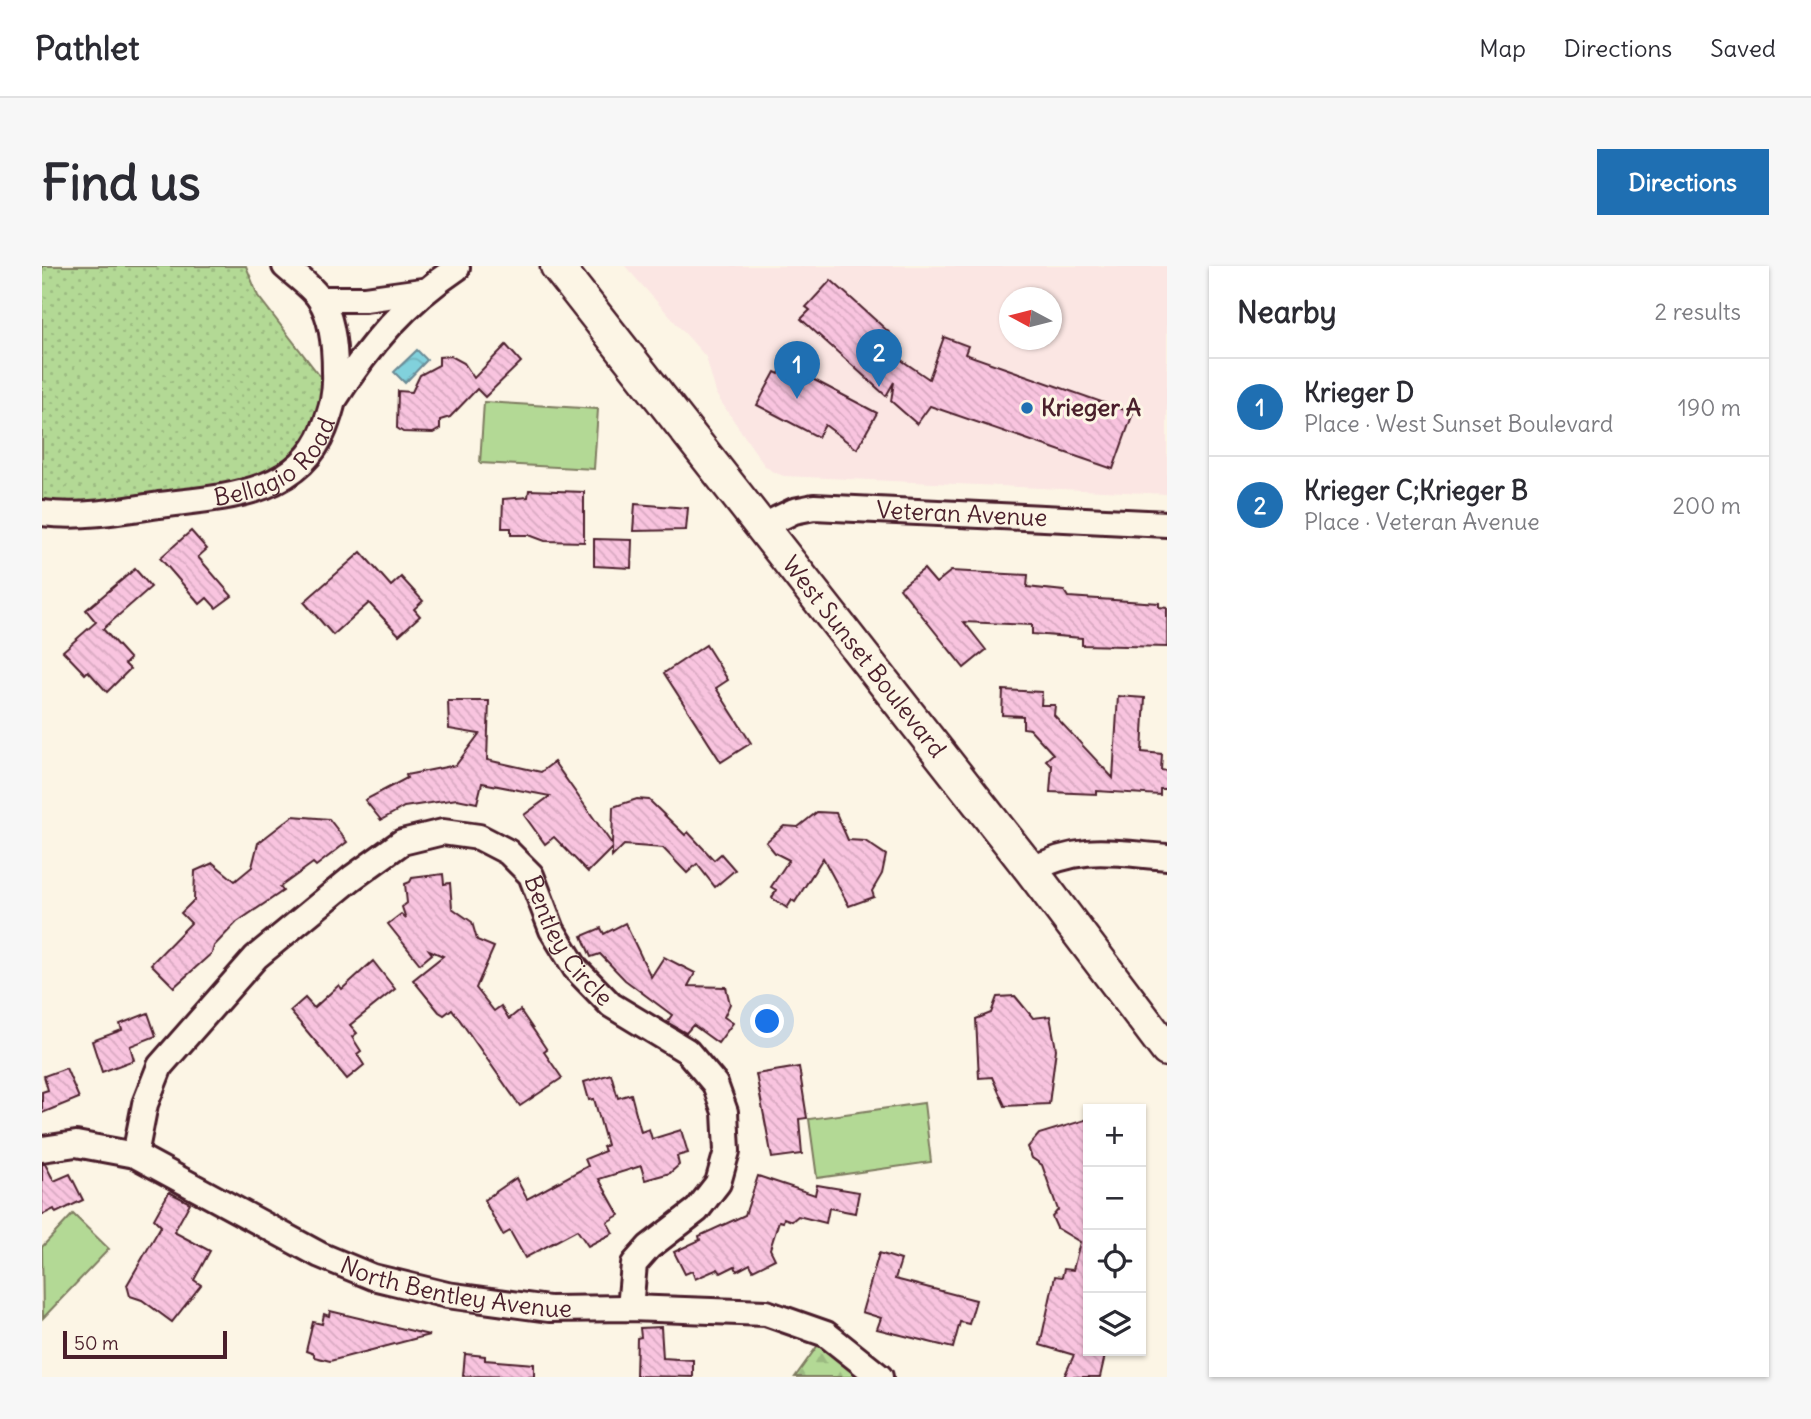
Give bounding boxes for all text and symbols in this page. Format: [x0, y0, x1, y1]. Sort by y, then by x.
text: Pathlet [35, 27, 139, 69]
text: Map [1479, 33, 1526, 63]
text: Directions [1564, 33, 1672, 63]
text: Saved [1710, 33, 1776, 63]
button: Directions [1597, 149, 1769, 215]
text: Find us [42, 152, 200, 213]
north arrow [999, 287, 1062, 350]
text: Nearby [1237, 293, 1337, 331]
text: 2 results [1655, 297, 1741, 326]
pin: 2 [856, 329, 902, 387]
pin: 1 [774, 341, 820, 399]
text: Krieger D [1304, 376, 1414, 409]
place label: Krieger A [1041, 392, 1141, 422]
text: 1 [1255, 393, 1265, 422]
text: 190 m [1678, 393, 1741, 422]
marker: Krieger A [1019, 400, 1035, 416]
text: Place · West Sunset Boulevard [1304, 409, 1613, 438]
street label: Bellagio Road [212, 413, 341, 512]
text: Krieger C;Krieger B [1304, 474, 1528, 507]
text: 2 [1254, 491, 1266, 520]
text: 200 m [1672, 491, 1741, 520]
street label: Veteran Avenue [876, 494, 1048, 532]
text: Place · Veteran Avenue [1304, 507, 1540, 536]
street label: West Sunset Boulevard [776, 550, 953, 763]
street label: Bentley Circle [518, 871, 620, 1012]
your location [750, 1004, 784, 1038]
map controls [1083, 1104, 1146, 1356]
button: + [1083, 1104, 1146, 1167]
button: − [1083, 1167, 1146, 1230]
button: locate [1083, 1230, 1146, 1293]
street label: North Bentley Avenue [336, 1249, 572, 1323]
button: layers [1083, 1293, 1146, 1356]
scale bar [63, 1328, 228, 1360]
text: 50 m [74, 1331, 119, 1355]

